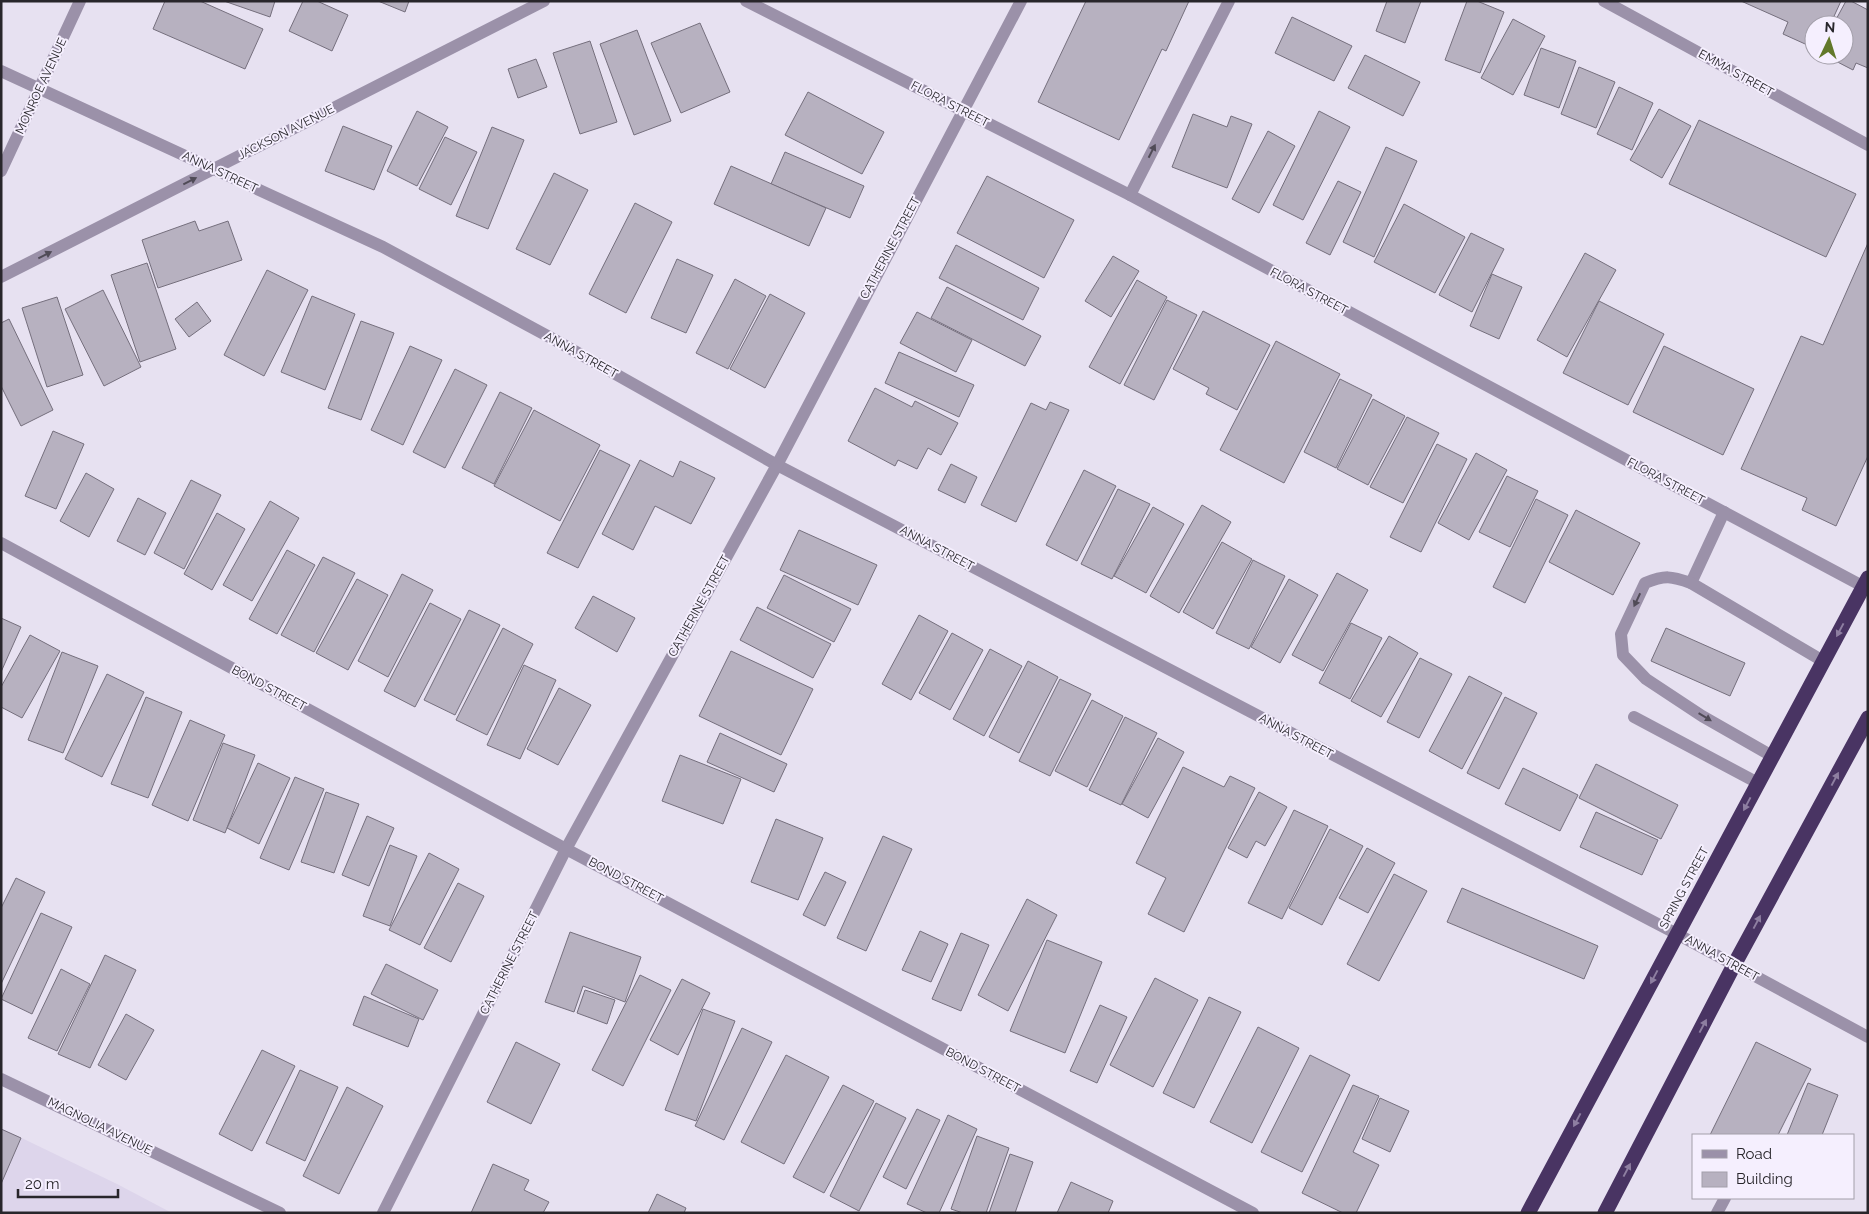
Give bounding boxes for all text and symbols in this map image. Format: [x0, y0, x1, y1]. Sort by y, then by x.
north arrow [1804, 15, 1854, 65]
text: N [1824, 19, 1836, 35]
street label: MONROE AVENUE [13, 36, 69, 136]
street label: EMMA STREET [1696, 47, 1777, 100]
street label: FLORA STREET [909, 78, 992, 130]
street label: JACKSON AVENUE [236, 102, 336, 162]
one-way arrow [1148, 144, 1156, 159]
street label: ANNA STREET [180, 148, 261, 196]
one-way arrow [182, 177, 197, 185]
street label: CATHERINE STREET [857, 194, 923, 301]
one-way arrow [38, 251, 52, 259]
street label: FLORA STREET [1268, 265, 1351, 318]
street label: ANNA STREET [542, 329, 621, 381]
street label: FLORA STREET [1625, 455, 1708, 508]
street label: ANNA STREET [898, 523, 977, 574]
street label: CATHERINE STREET [665, 552, 733, 659]
one-way arrow [1633, 592, 1641, 607]
one-way arrow [1836, 622, 1844, 637]
street label: BOND STREET [229, 663, 309, 714]
street label: ANNA STREET [1257, 711, 1336, 762]
one-way arrow [1698, 713, 1711, 722]
one-way arrow [1830, 773, 1839, 786]
one-way arrow [1743, 796, 1751, 811]
street label: SPRING STREET [1656, 844, 1712, 931]
street label: BOND STREET [586, 855, 666, 906]
street label: CATHERINE STREET [477, 909, 541, 1017]
one-way arrow [1753, 915, 1761, 930]
street label: ANNA STREET [1683, 932, 1762, 984]
one-way arrow [1650, 969, 1658, 984]
one-way arrow [1698, 1019, 1707, 1032]
street label: BOND STREET [943, 1045, 1023, 1096]
street label: MAGNOLIA AVENUE [46, 1095, 154, 1157]
one-way arrow [1573, 1113, 1581, 1127]
legend [1692, 1134, 1854, 1199]
text: Road [1736, 1145, 1772, 1163]
one-way arrow [1623, 1162, 1631, 1177]
scale bar [18, 1166, 118, 1198]
text: Building [1736, 1170, 1793, 1188]
text: 20 m [25, 1175, 60, 1193]

